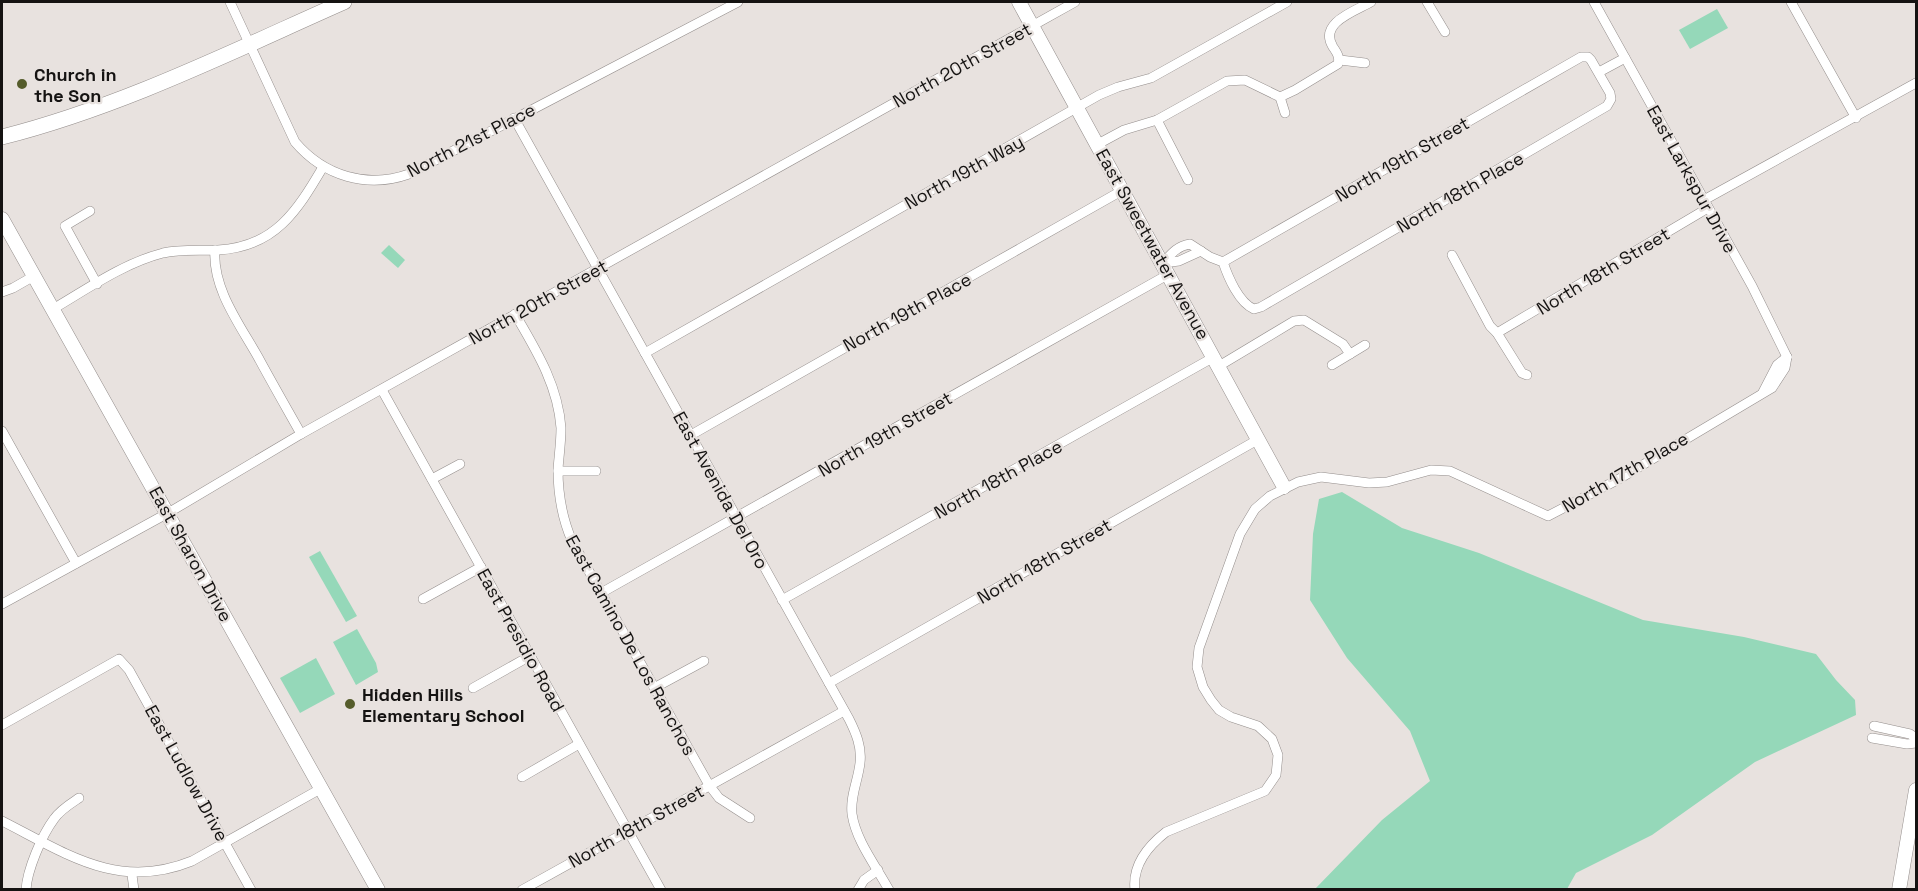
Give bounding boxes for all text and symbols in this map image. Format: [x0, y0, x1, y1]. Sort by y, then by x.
street label: North 20th Street [889, 17, 1035, 113]
place label: Church in the Son [34, 63, 117, 107]
marker: Church in the Son [15, 77, 29, 91]
street label: North 21st Place [403, 98, 539, 182]
street label: East Larkspur Drive [1642, 101, 1742, 257]
street label: North 19th Street [1331, 111, 1473, 207]
street label: North 19th Way [900, 130, 1028, 214]
street label: East Sweetwater Avenue [1091, 145, 1215, 343]
street label: North 18th Place [1392, 146, 1528, 238]
street label: North 18th Street [1532, 222, 1674, 320]
street label: North 20th Street [465, 254, 611, 350]
street label: North 19th Place [839, 267, 975, 357]
street label: North 19th Street [814, 386, 956, 482]
street label: East Avenida Del Oro [668, 407, 774, 573]
street label: North 17th Place [1558, 426, 1692, 518]
street label: North 18th Place [930, 434, 1066, 524]
street label: East Sharon Drive [144, 482, 238, 626]
street label: North 18th Street [973, 513, 1115, 609]
street label: East Camino De Los Ranchos [561, 531, 701, 759]
street label: East Presidio Road [472, 564, 570, 716]
place label: Hidden Hills Elementary School [362, 683, 525, 727]
marker: Hidden Hills Elementary School [343, 697, 357, 711]
street label: East Ludlow Drive [140, 701, 234, 845]
street label: North 18th Street [564, 779, 708, 873]

